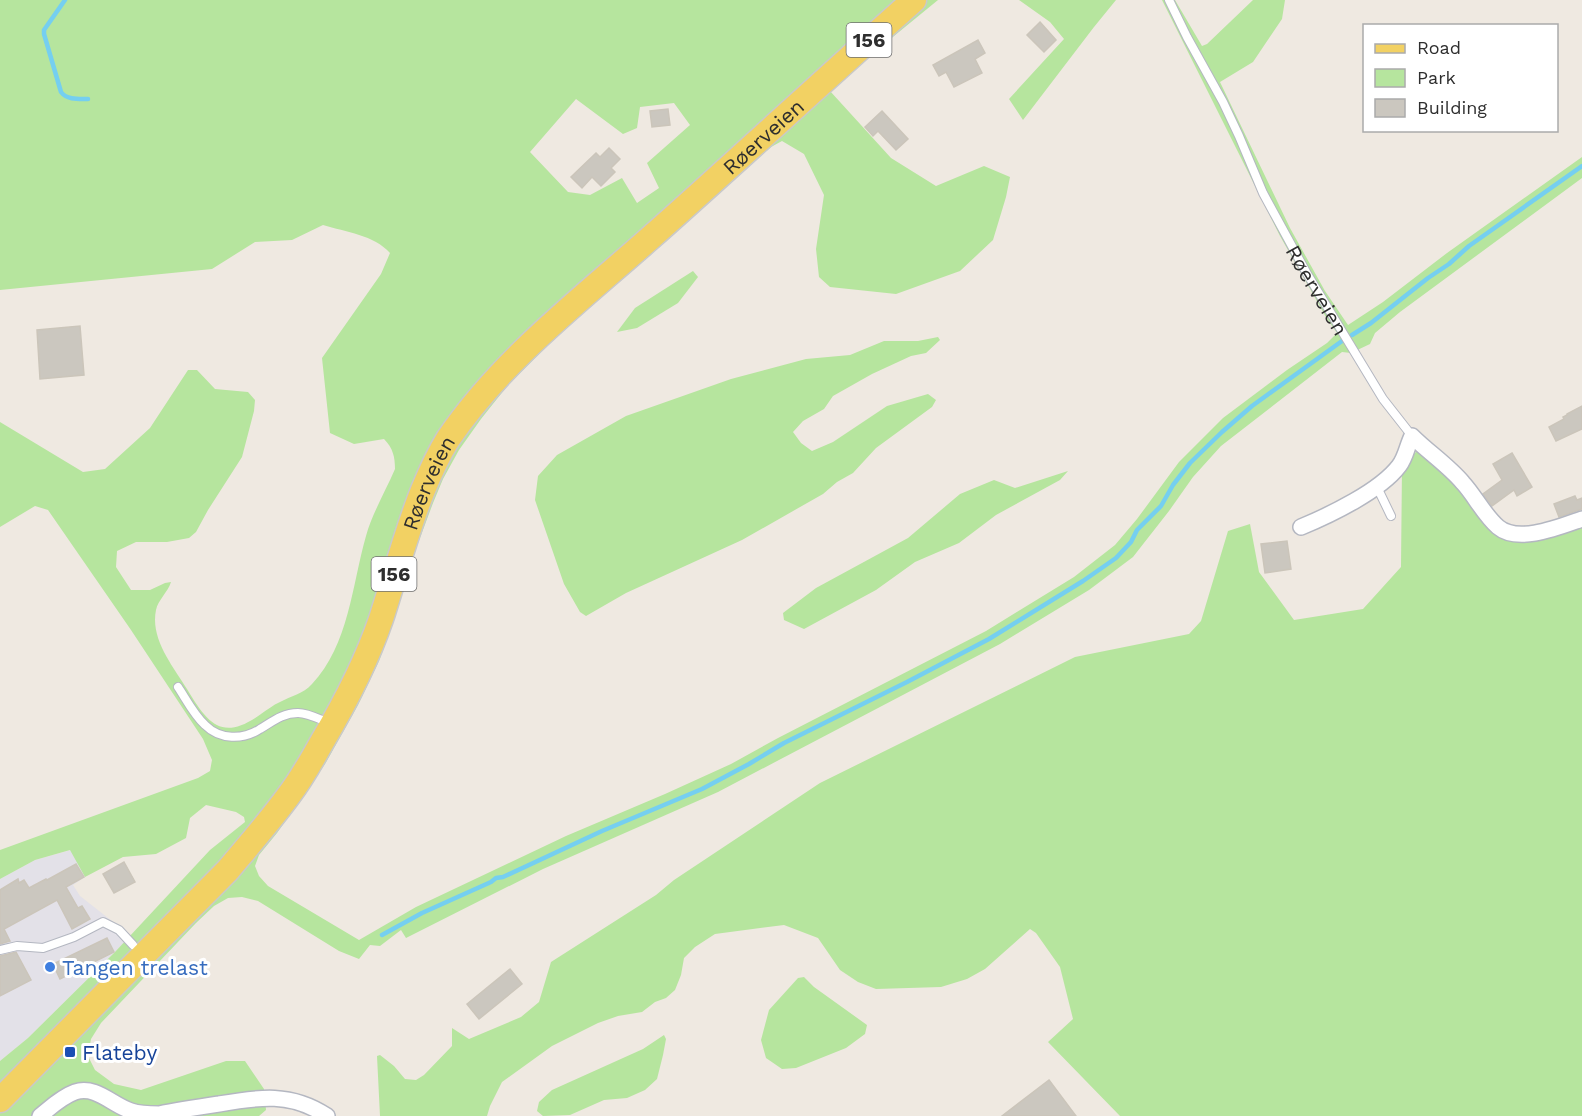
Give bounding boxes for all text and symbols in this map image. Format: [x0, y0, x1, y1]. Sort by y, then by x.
road number: 156 [846, 23, 892, 57]
legend [1363, 24, 1558, 132]
text: Road [1417, 37, 1461, 58]
text: Park [1417, 67, 1456, 88]
street label: Røerveien [717, 93, 809, 179]
text: Building [1417, 97, 1487, 118]
street label: Røerveien [1281, 240, 1354, 340]
street label: Røerveien [397, 431, 460, 533]
road number: 156 [372, 557, 416, 591]
place label: Tangen trelast [62, 955, 208, 980]
marker: Tangen trelast [43, 960, 57, 974]
place label: Flateby [82, 1040, 157, 1065]
marker: Flateby [63, 1045, 77, 1059]

